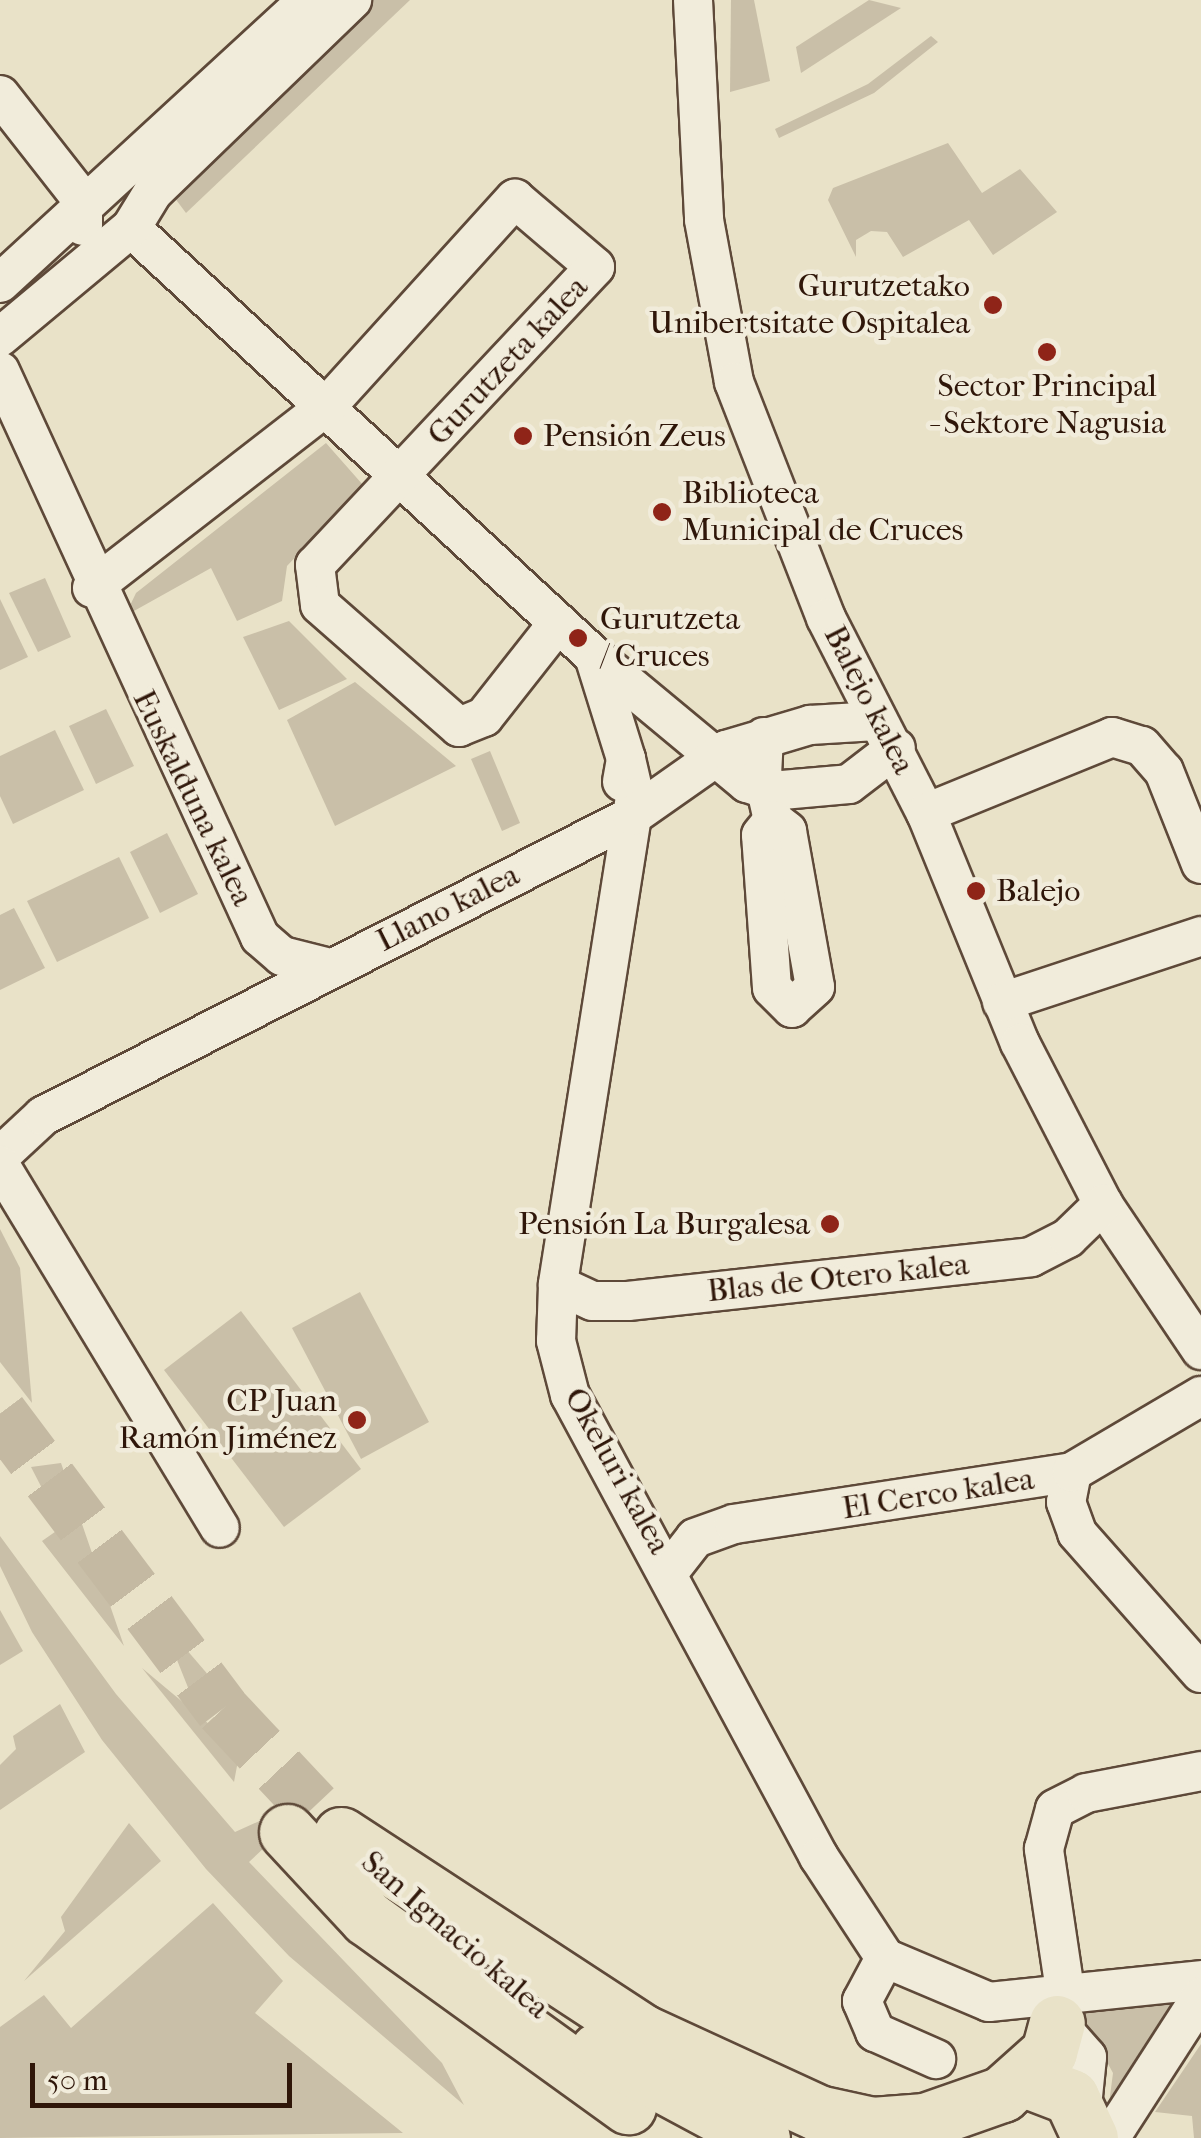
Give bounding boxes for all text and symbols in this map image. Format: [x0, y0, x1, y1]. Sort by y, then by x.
street label: Gurutzeta kalea [420, 268, 596, 454]
place label: Gurutzetako Unibertsitate Ospitalea [649, 268, 970, 343]
marker: Gurutzetako Unibertsitate Ospitalea [980, 292, 1006, 318]
marker: Sector Principal - Sektore Nagusia [1036, 341, 1058, 363]
place label: Sector Principal - Sektore Nagusia [928, 368, 1166, 443]
place label: Pensión Zeus [543, 417, 726, 455]
marker: Pensión Zeus [512, 425, 534, 447]
place label: Biblioteca Municipal de Cruces [682, 475, 963, 550]
marker: Biblioteca Municipal de Cruces [651, 501, 673, 523]
place label: Gurutzeta / Cruces [600, 601, 740, 676]
street label: Balejo kalea [815, 619, 923, 781]
marker: Gurutzeta / Cruces [565, 625, 591, 651]
street label: Euskalduna kalea [124, 684, 262, 912]
street label: Llano kalea [370, 856, 526, 960]
place label: Balejo [996, 872, 1080, 910]
marker: Balejo [965, 880, 987, 902]
place label: Pensión La Burgalesa [518, 1205, 810, 1243]
marker: Pensión La Burgalesa [819, 1213, 841, 1235]
street label: Blas de Otero kalea [705, 1245, 971, 1311]
street label: Okeluri kalea [556, 1381, 678, 1561]
place label: CP Juan Ramón Jiménez [119, 1383, 337, 1458]
marker: CP Juan Ramón Jiménez [346, 1409, 368, 1431]
street label: El Cerco kalea [839, 1460, 1037, 1528]
street label: San Ignacio kalea [353, 1843, 557, 2027]
scale bar [35, 2043, 298, 2105]
text: 50 m [47, 2063, 108, 2098]

